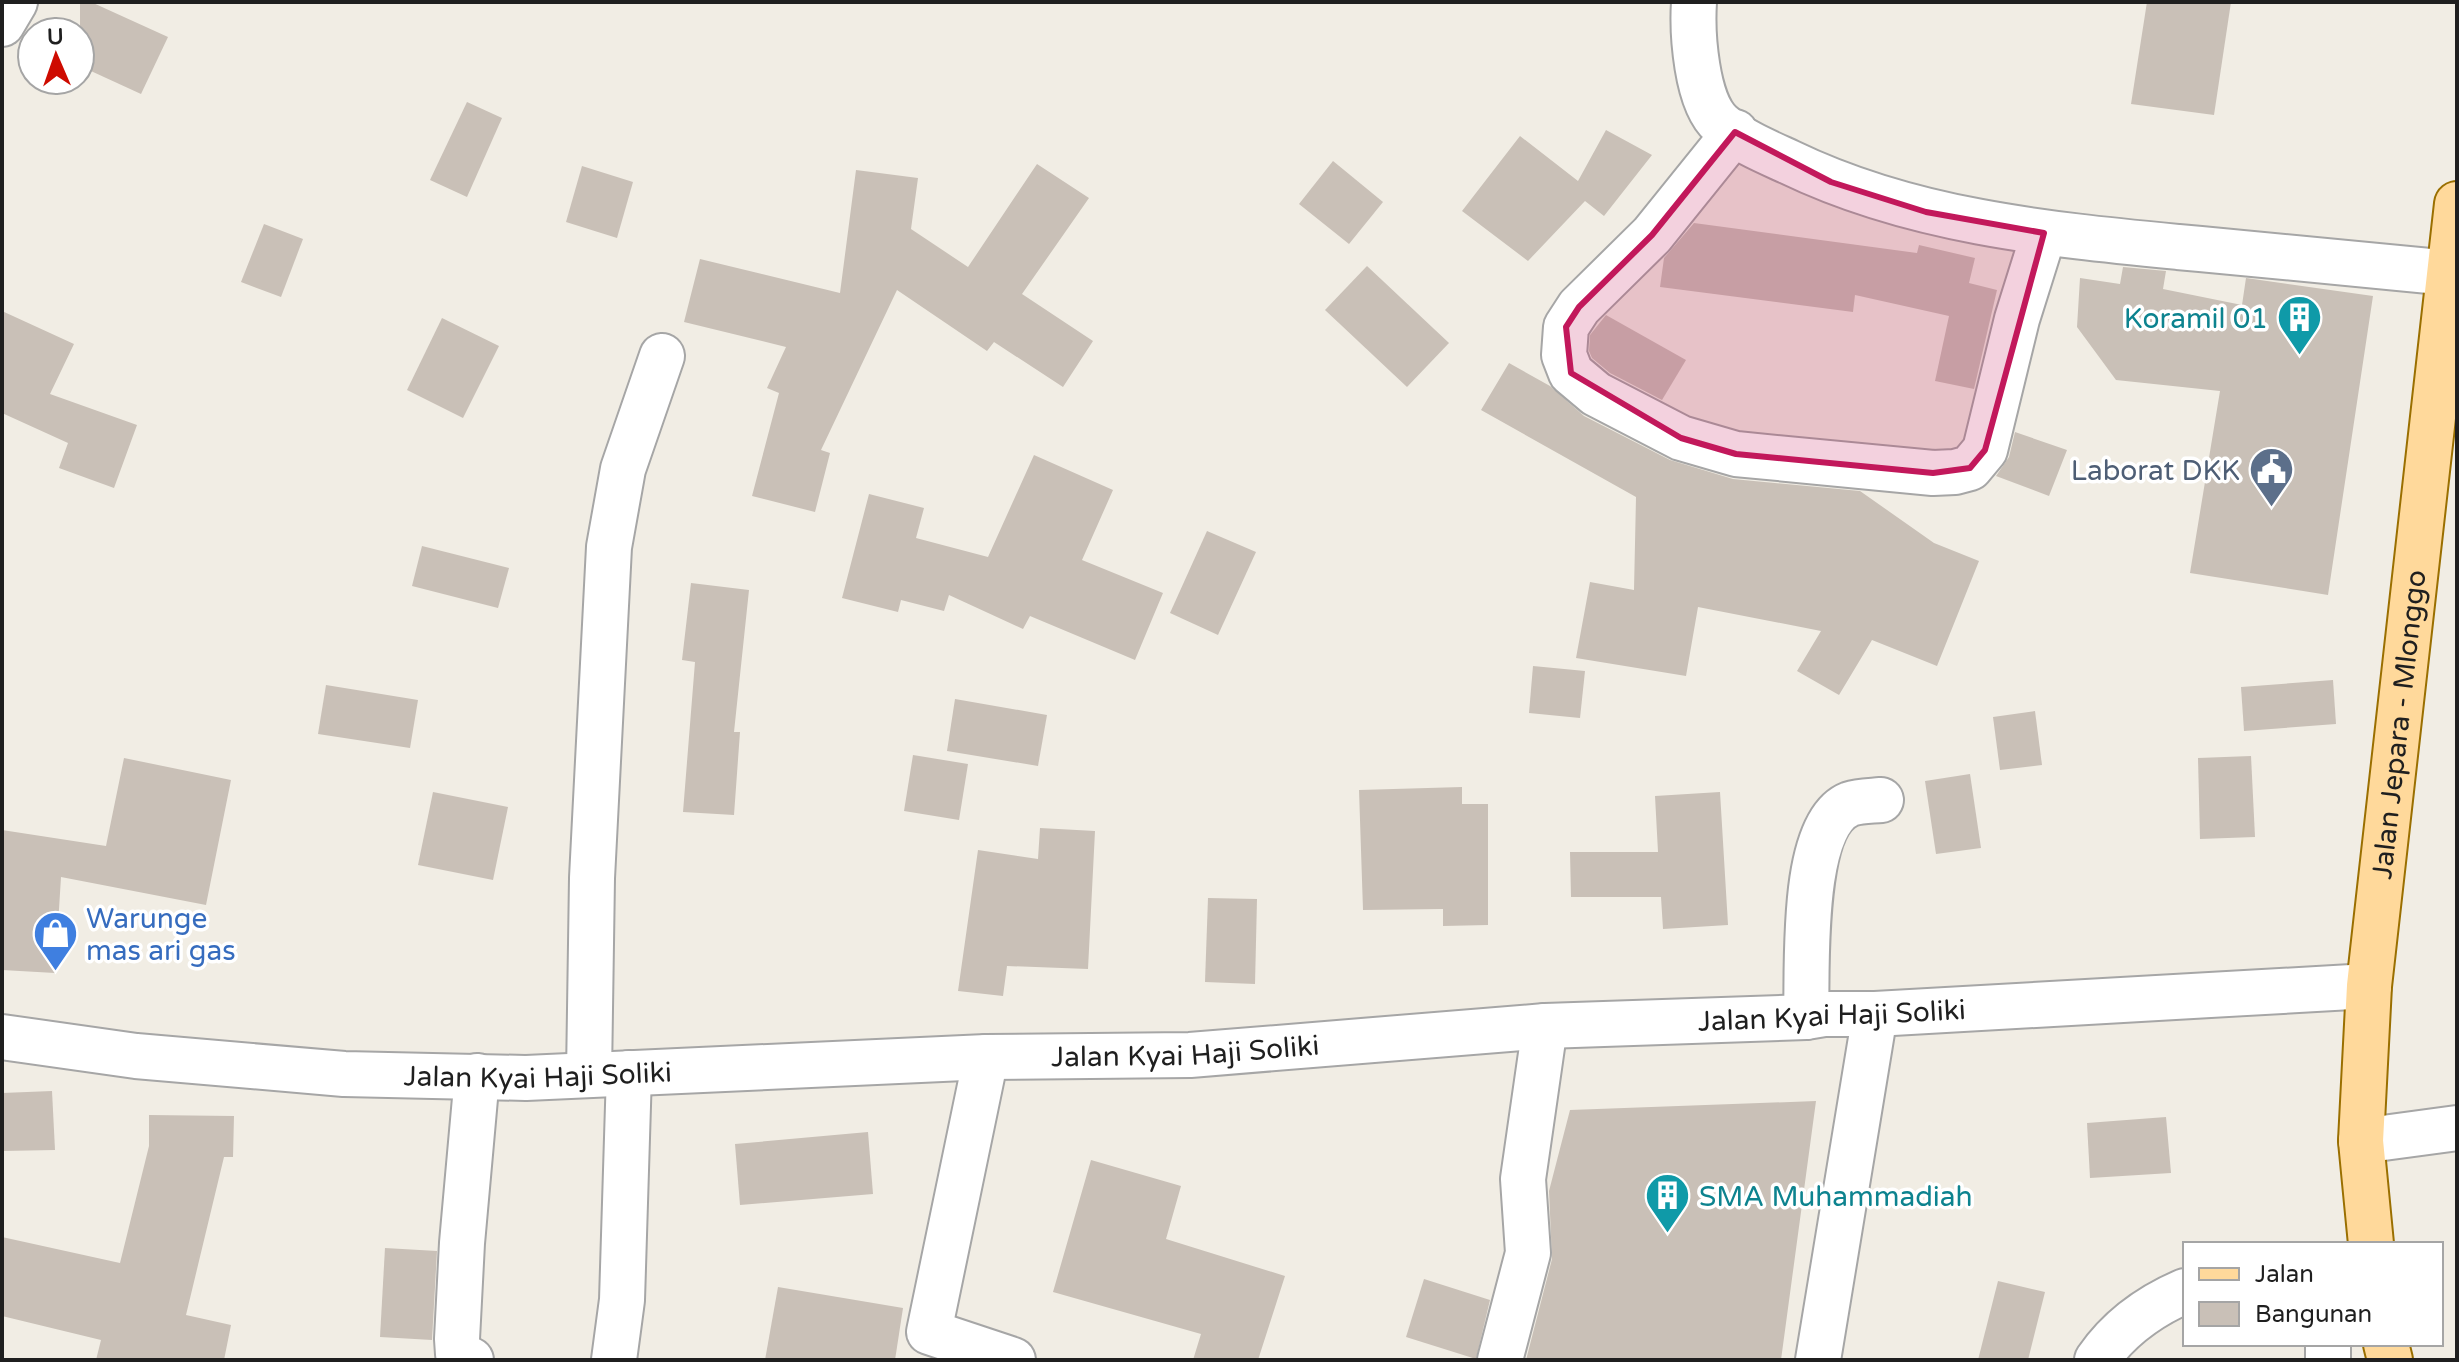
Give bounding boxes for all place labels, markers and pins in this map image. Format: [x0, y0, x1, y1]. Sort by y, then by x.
building icon: Koramil 01 [2275, 294, 2323, 357]
place label: Koramil 01 [2124, 302, 2268, 336]
public building icon: Laborat DKK [2247, 446, 2295, 509]
place label: Laborat DKK [2071, 454, 2240, 488]
place label: Warunge mas ari gas [86, 902, 236, 968]
shop icon: Warunge mas ari gas [31, 910, 79, 973]
building icon: SMA Muhammadiah [1644, 1172, 1692, 1235]
place label: SMA Muhammadiah [1699, 1180, 1973, 1214]

